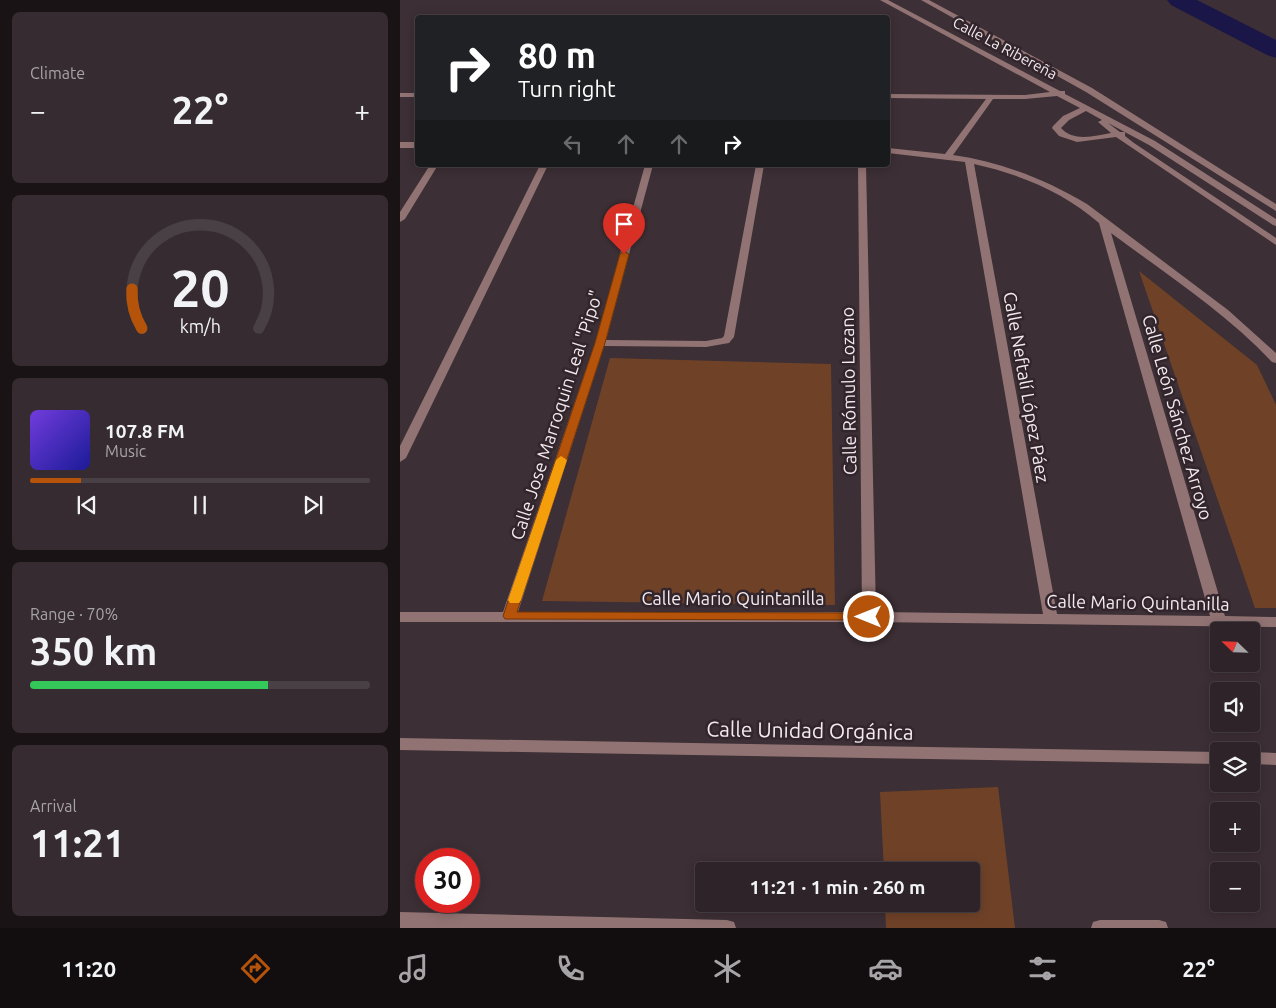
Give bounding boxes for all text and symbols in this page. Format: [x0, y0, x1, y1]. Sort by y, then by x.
street label: Calle La Ribereña [950, 13, 1060, 83]
icon: right [435, 35, 500, 100]
text: 80 m [518, 35, 596, 75]
text: Climate [30, 64, 85, 82]
text: Turn right [518, 76, 616, 101]
text: 22° [172, 89, 228, 131]
text: − [30, 95, 46, 126]
text: + [354, 95, 370, 126]
icon: left [559, 130, 587, 158]
icon: ahead [612, 130, 640, 158]
icon: ahead [665, 130, 693, 158]
icon: right [718, 130, 746, 158]
pin [603, 203, 645, 254]
icon: arrive [610, 210, 638, 238]
text: 20 [171, 259, 229, 317]
street label: Calle Jose Marroquin Leal "Pipo" [506, 288, 606, 542]
street label: Calle Neftalí López Páez [1000, 290, 1054, 484]
street label: Calle Rómulo Lozano [837, 307, 859, 475]
street label: Calle León Sánchez Arroyo [1139, 312, 1217, 522]
text: km/h [179, 316, 221, 336]
text: 107.8 FM [105, 420, 185, 442]
text: Music [105, 442, 146, 460]
icon: previous [73, 491, 101, 519]
icon: pause [186, 491, 214, 519]
icon: next [299, 491, 327, 519]
street label: Calle Mario Quintanilla [641, 588, 825, 609]
position arrow [842, 590, 894, 642]
street label: Calle Mario Quintanilla [1046, 590, 1230, 615]
text: Range · 70% [30, 605, 118, 623]
north arrow [1210, 622, 1260, 672]
map controls [1210, 622, 1260, 912]
text: 350 km [30, 630, 157, 672]
button: sound [1210, 682, 1260, 732]
street label: Calle Unidad Orgánica [706, 716, 914, 744]
button: layers [1210, 742, 1260, 792]
text: Arrival [30, 797, 77, 815]
button: + [1210, 802, 1260, 852]
text: 11:21 [30, 822, 125, 864]
speed limit sign: 30 [415, 848, 480, 913]
button: − [1210, 862, 1260, 912]
text: 11:21 · 1 min · 260 m [750, 876, 925, 898]
icon: directions [238, 951, 273, 986]
icon: music [396, 951, 431, 986]
icon: phone [553, 951, 588, 986]
icon: climate [710, 951, 745, 986]
icon: car [868, 951, 903, 986]
icon: filters [1025, 951, 1060, 986]
text: 11:20 [61, 956, 116, 981]
text: 22° [1182, 956, 1215, 981]

